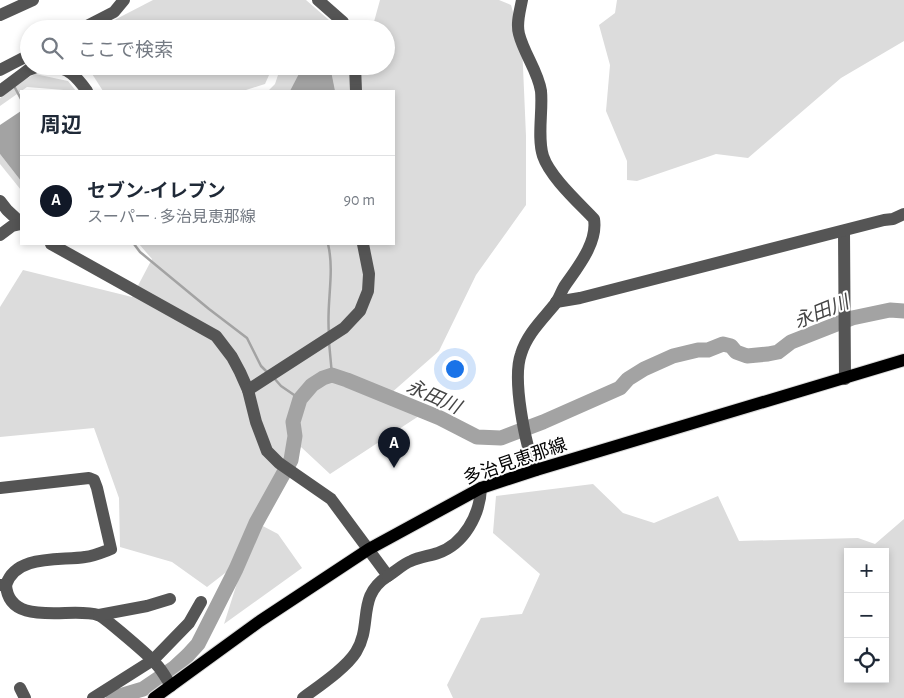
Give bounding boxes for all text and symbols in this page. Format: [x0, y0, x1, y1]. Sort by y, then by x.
search box [20, 20, 395, 75]
icon: search [38, 34, 66, 62]
text: ここで検索 [78, 41, 173, 60]
text: 周辺 [40, 115, 82, 136]
text: セブン-イレブン [87, 182, 226, 201]
text: A [51, 192, 61, 208]
text: 90 m [344, 192, 375, 208]
text: スーパー · 多治見恵那線 [87, 209, 256, 225]
water label: 永田川 [791, 291, 853, 332]
your location [442, 356, 468, 382]
water label: 永田川 [403, 376, 466, 418]
pin: A [378, 427, 410, 468]
street label: 多治見恵那線 [461, 434, 569, 488]
map controls [844, 548, 889, 683]
button: + [844, 548, 889, 593]
button: − [844, 593, 889, 638]
button: locate [844, 638, 889, 683]

